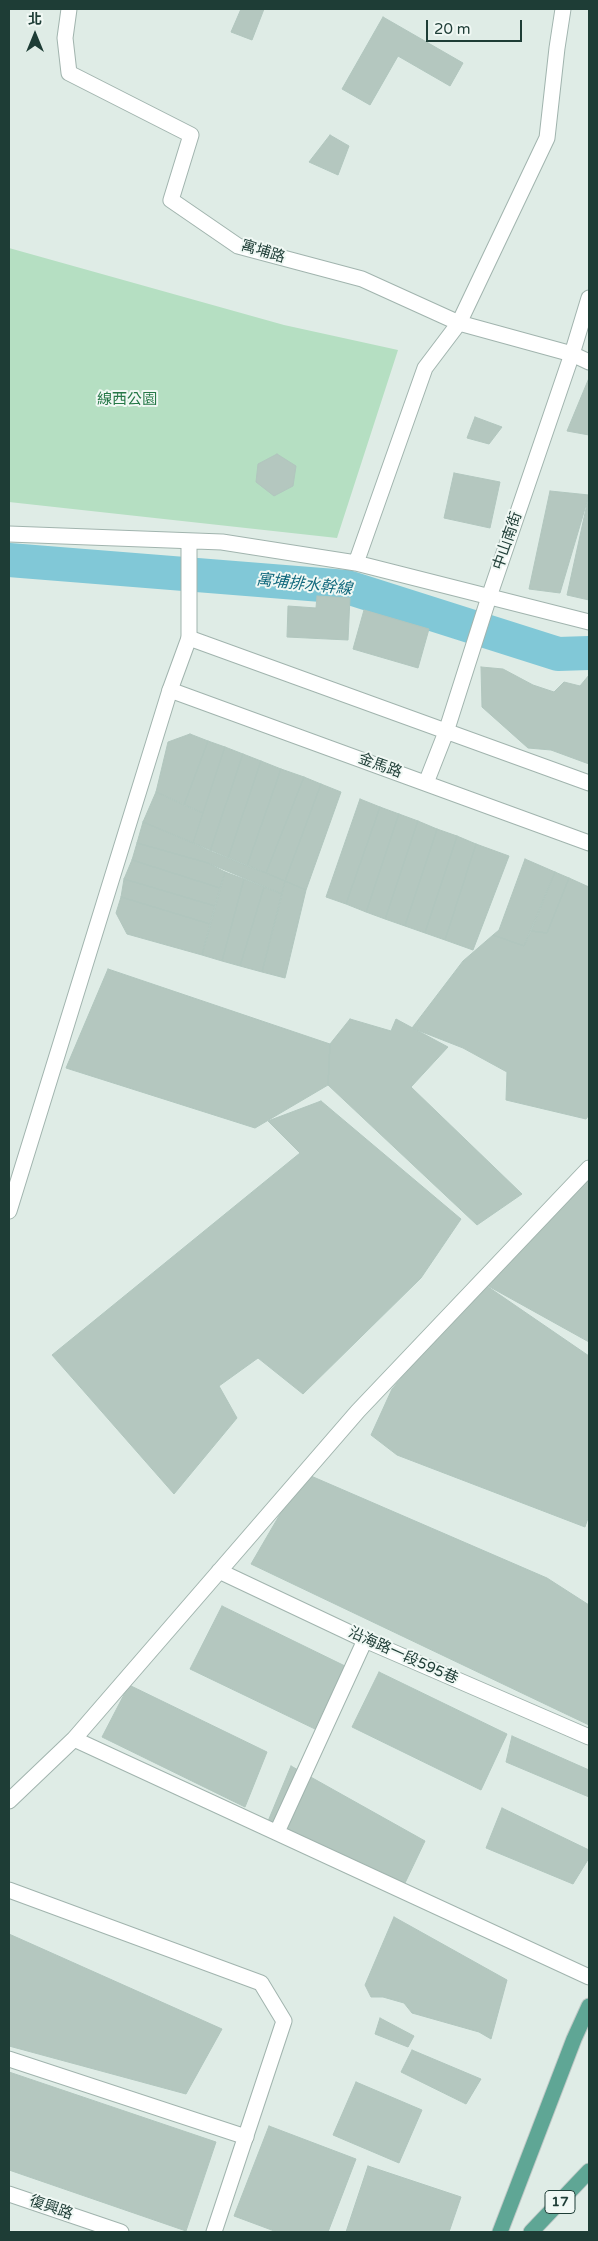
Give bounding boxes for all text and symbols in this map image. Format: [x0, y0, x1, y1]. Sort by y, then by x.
north arrow [10, 10, 60, 60]
scale bar [428, 10, 524, 42]
text: 北 [28, 11, 42, 28]
text: 20 m [434, 20, 471, 38]
street label: 寓埔路 [239, 237, 287, 267]
park label: 線西公園 [97, 391, 157, 409]
street label: 中山南街 [490, 510, 526, 572]
water label: 寓埔排水幹線 [255, 570, 353, 600]
street label: 金馬路 [356, 750, 404, 782]
street label: 沿海路一段595巷 [345, 1624, 461, 1688]
road number: 17 [545, 2190, 575, 2214]
street label: 復興路 [27, 2192, 75, 2224]

